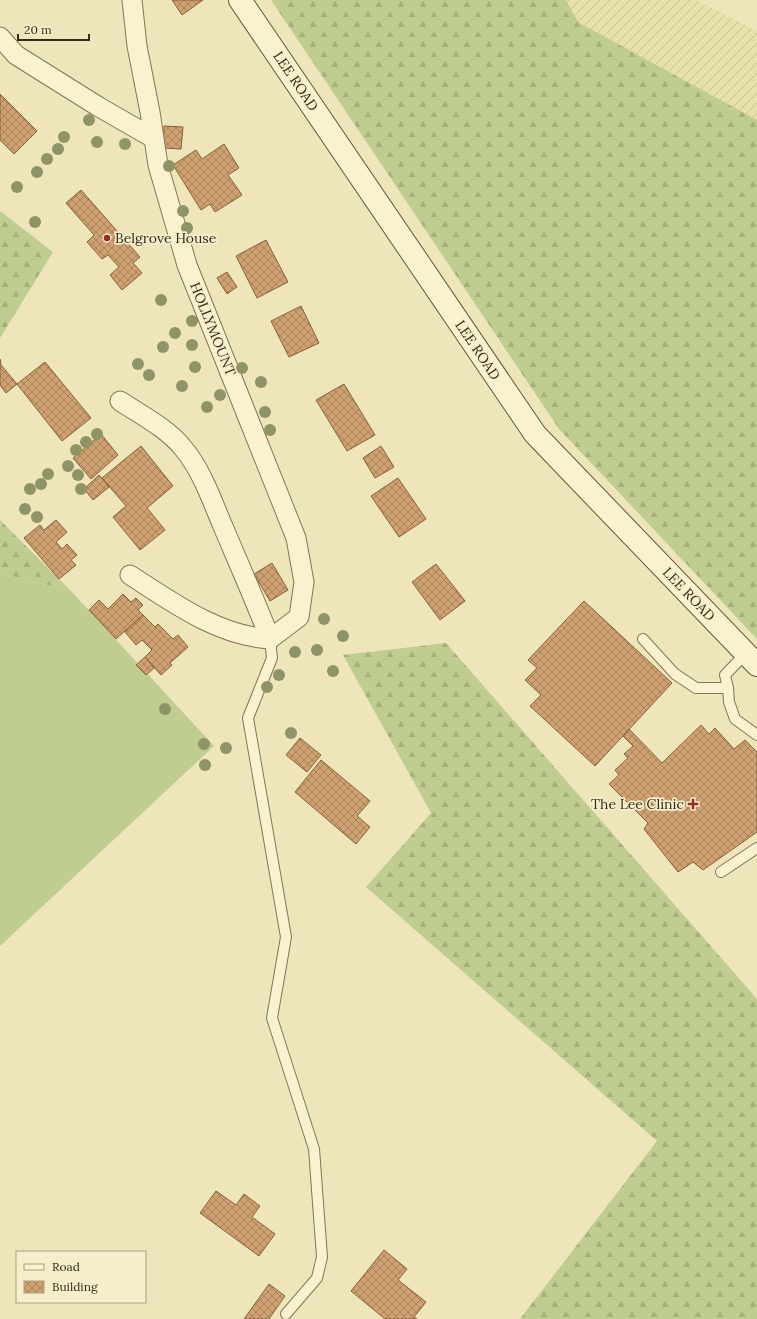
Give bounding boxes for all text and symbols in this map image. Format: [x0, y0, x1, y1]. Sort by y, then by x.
scale bar [18, 16, 89, 42]
text: 20 m [24, 22, 52, 37]
street label: LEE ROAD [269, 48, 323, 114]
place label: Belgrove House [115, 229, 217, 247]
marker: Belgrove House [102, 233, 112, 243]
street label: HOLLYMOUNT [186, 279, 240, 379]
street label: LEE ROAD [451, 317, 505, 383]
street label: LEE ROAD [659, 563, 719, 625]
place label: The Lee Clinic [591, 795, 684, 813]
marker: The Lee Clinic [687, 798, 699, 810]
legend [16, 1251, 146, 1303]
text: Road [52, 1259, 80, 1274]
text: Building [52, 1279, 98, 1294]

